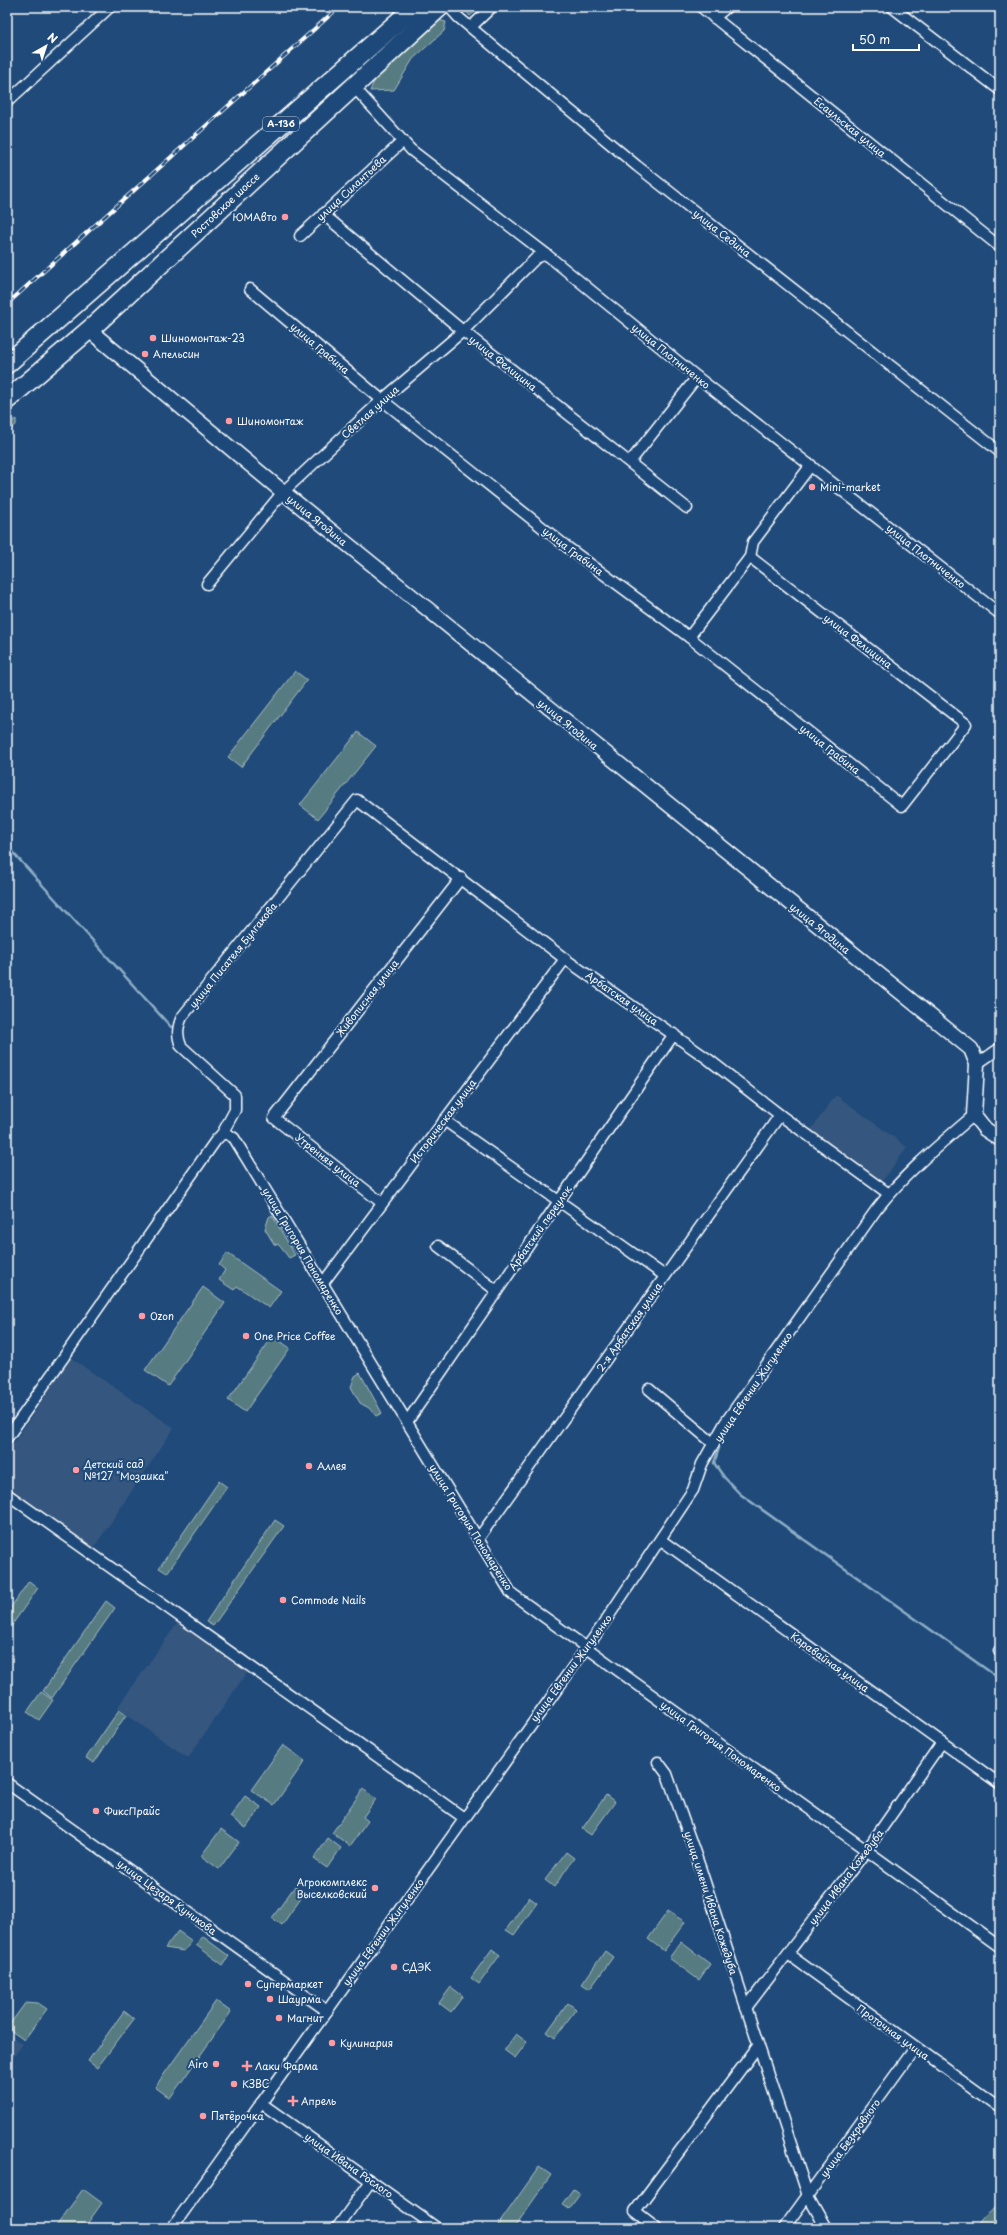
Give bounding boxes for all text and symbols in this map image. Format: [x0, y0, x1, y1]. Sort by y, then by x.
north arrow [26, 26, 66, 66]
scale bar [853, 26, 919, 52]
text: N [44, 28, 62, 47]
text: 50 m [859, 30, 890, 48]
street label: Есаульская улица [811, 93, 890, 161]
road number: А-136 [263, 117, 299, 131]
street label: улица Силантьева [313, 151, 389, 224]
street label: Ростовское шоссе [187, 169, 262, 241]
street label: улица Седина [690, 205, 755, 260]
place label: ЮМАвто [232, 209, 277, 224]
marker: ЮМАвто [280, 212, 290, 222]
street label: улица Грабина [288, 318, 354, 377]
street label: улица Плотниченко [629, 319, 714, 392]
place label: Шиномонтаж-23 [161, 330, 245, 345]
street label: улица Фелицина [466, 331, 541, 394]
marker: Шиномонтаж-23 [148, 333, 158, 343]
place label: Апельсин [153, 346, 200, 361]
marker: Апельсин [140, 349, 150, 359]
street label: Светлая улица [338, 381, 402, 442]
place label: Шиномонтаж [237, 413, 304, 428]
marker: Шиномонтаж [224, 416, 234, 426]
place label: Mini-market [820, 479, 881, 494]
marker: Mini-market [807, 482, 817, 492]
street label: улица Ягодина [284, 491, 351, 549]
street label: улица Плотниченко [884, 520, 969, 592]
street label: улица Грабина [540, 523, 607, 579]
street label: улица Фелицина [821, 610, 896, 672]
street label: улица Ягодина [535, 695, 602, 753]
street label: улица Грабина [797, 720, 864, 777]
street label: улица Писателя Булгакова [185, 898, 281, 1011]
street label: улица Ягодина [787, 899, 854, 957]
street label: Живописная улица [332, 955, 402, 1040]
street label: Арбатская улица [583, 967, 662, 1029]
street label: Историческая улица [406, 1075, 480, 1166]
street label: Утренняя улица [293, 1129, 365, 1190]
street label: Арбатский переулок [505, 1182, 576, 1274]
street label: улица Григория Пономаренко [259, 1184, 348, 1318]
street label: 2-я Арбатская улица [592, 1279, 665, 1374]
place label: Ozon [150, 1308, 174, 1323]
marker: Ozon [137, 1311, 147, 1321]
place label: One Price Coffee [254, 1328, 336, 1343]
street label: улица Евгении Жигуленко [710, 1328, 795, 1445]
marker: One Price Coffee [241, 1331, 251, 1341]
place label: Детский сад №127 "Мозаика" [83, 1456, 168, 1483]
place label: Аллея [317, 1458, 346, 1473]
marker: Аллея [304, 1461, 314, 1471]
street label: улица Григория Пономаренко [426, 1461, 517, 1593]
marker: Детский сад №127 "Мозаика" [71, 1465, 81, 1475]
place label: Commode Nails [291, 1592, 366, 1607]
marker: Commode Nails [278, 1595, 288, 1605]
street label: улица Евгении Жигуленко [526, 1611, 615, 1725]
street label: Каравайная улица [788, 1628, 873, 1696]
street label: улица Григория Пономаренко [658, 1697, 785, 1795]
place label: ФиксПрайс [104, 1803, 160, 1818]
marker: ФиксПрайс [91, 1806, 101, 1816]
street label: улица Ивана Кожедуба [805, 1825, 887, 1928]
street label: улица имени Ивана Кожедуба [681, 1829, 742, 1977]
street label: улица Цезаря Куникова [114, 1855, 221, 1939]
place label: Агрокомплекс Выселковский [297, 1874, 367, 1901]
street label: улица Евгении Жигуленко [338, 1875, 427, 1989]
marker: Агрокомплекс Выселковский [370, 1883, 380, 1893]
place label: СДЭК [402, 1959, 431, 1974]
marker: СДЭК [389, 1962, 399, 1972]
place label: Супермаркет [256, 1976, 323, 1992]
marker: Супермаркет [243, 1979, 253, 1989]
place label: Шаурма [278, 1991, 322, 2007]
marker: Шаурма [265, 1994, 275, 2004]
street label: Проточная улица [854, 2000, 933, 2063]
place label: Магнит [287, 2010, 325, 2025]
marker: Магнит [274, 2013, 284, 2023]
place label: Кулинария [340, 2035, 393, 2051]
marker: Кулинария [327, 2038, 337, 2048]
place label: Airo [188, 2056, 208, 2071]
place label: Лаки Фарма [255, 2058, 319, 2073]
marker: Airo [211, 2059, 221, 2069]
marker: Лаки Фарма [242, 2061, 252, 2071]
place label: КЗВС [242, 2076, 270, 2091]
marker: КЗВС [229, 2079, 239, 2089]
place label: Апрель [301, 2093, 336, 2108]
street label: улица Безкровного [816, 2095, 883, 2180]
marker: Апрель [288, 2096, 298, 2106]
place label: Пятёрочка [211, 2108, 265, 2123]
marker: Пятёрочка [198, 2111, 208, 2121]
street label: улица Ивана Рослого [302, 2128, 397, 2201]

